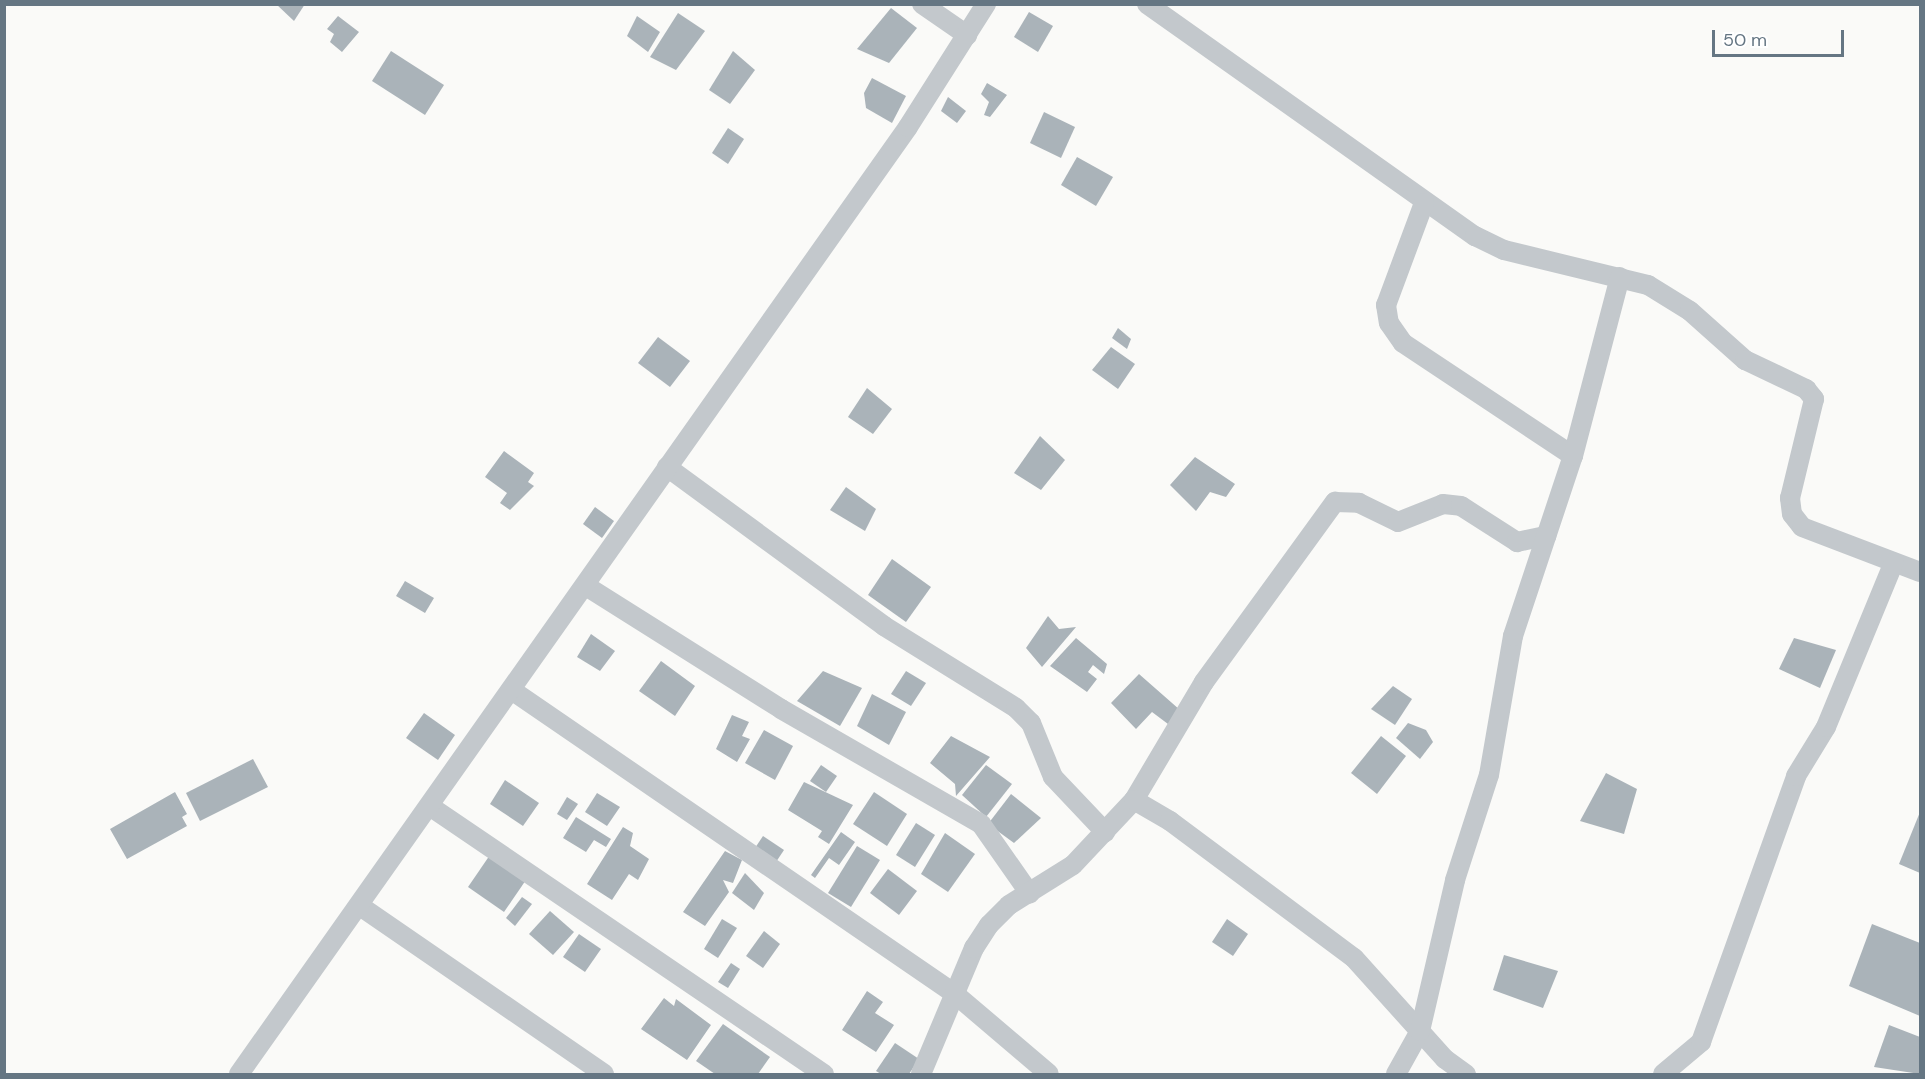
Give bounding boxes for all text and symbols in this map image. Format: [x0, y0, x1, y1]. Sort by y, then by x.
scale bar [1715, 18, 1847, 56]
text: 50 m [1723, 28, 1767, 52]

